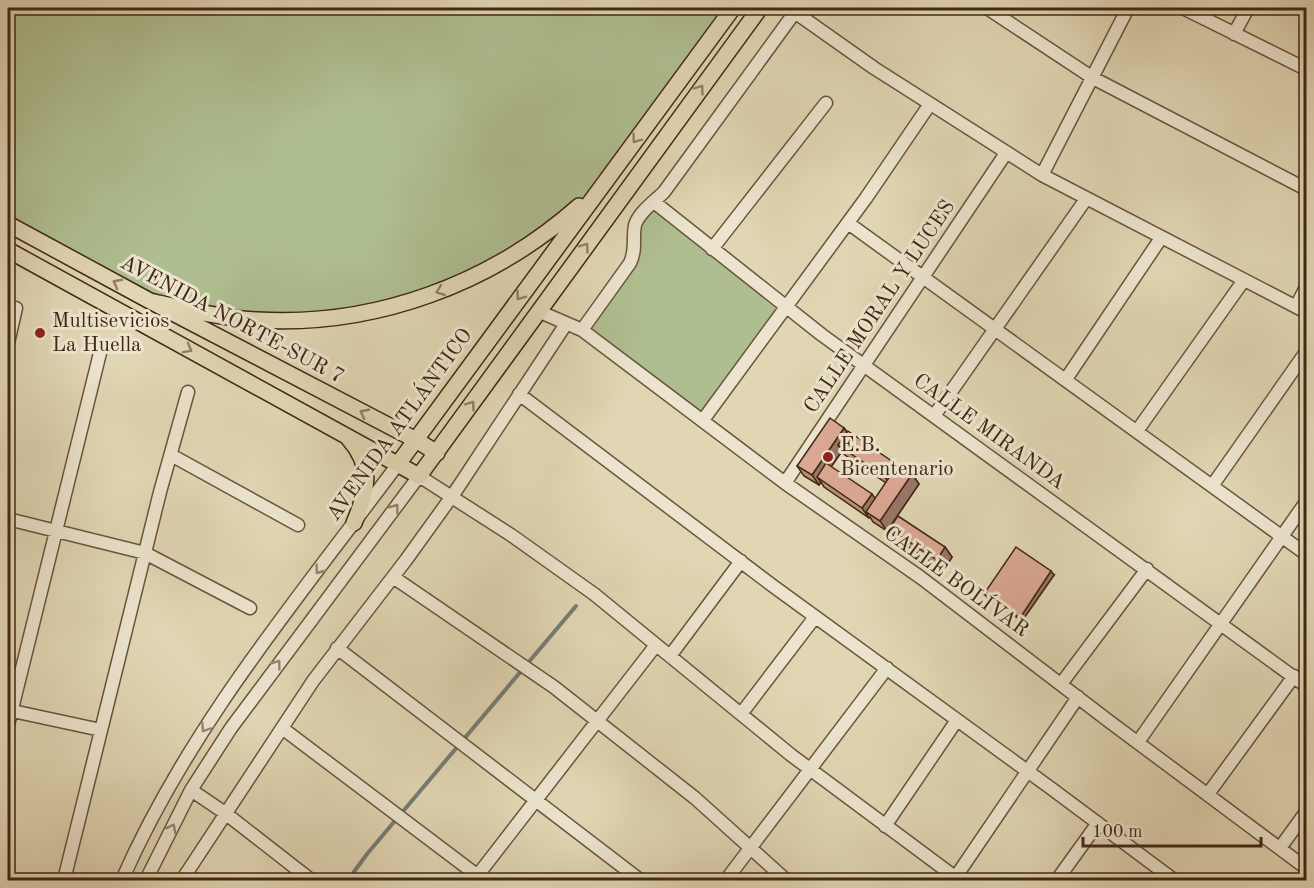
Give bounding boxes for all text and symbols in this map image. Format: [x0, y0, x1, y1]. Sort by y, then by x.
one-way arrow [692, 85, 703, 96]
one-way arrow [632, 133, 643, 144]
street label: CALLE MORAL Y LUCES [801, 197, 959, 417]
one-way arrow [577, 242, 588, 253]
street label: AVENIDA NORTE-SUR 7 [117, 252, 347, 388]
one-way arrow [113, 279, 123, 290]
one-way arrow [435, 284, 446, 297]
one-way arrow [517, 290, 528, 301]
place label: Multisevicios La Huella [52, 311, 169, 356]
street label: AVENIDA ATLÁNTICO [320, 323, 477, 525]
marker: Multisevicios La Huella [33, 326, 47, 340]
one-way arrow [182, 342, 192, 353]
street label: CALLE MIRANDA [909, 370, 1069, 494]
one-way arrow [464, 401, 475, 412]
one-way arrow [359, 408, 370, 420]
place label: E.B. Bicentenario [840, 435, 954, 480]
marker: E.B. Bicentenario [821, 450, 835, 464]
one-way arrow [387, 504, 398, 515]
street label: CALLE BOLÍVAR [880, 519, 1035, 641]
one-way arrow [316, 563, 327, 574]
one-way arrow [270, 660, 281, 671]
one-way arrow [201, 722, 213, 732]
scale bar [1083, 810, 1262, 848]
one-way arrow [164, 823, 176, 834]
text: 100 m [1092, 823, 1143, 841]

